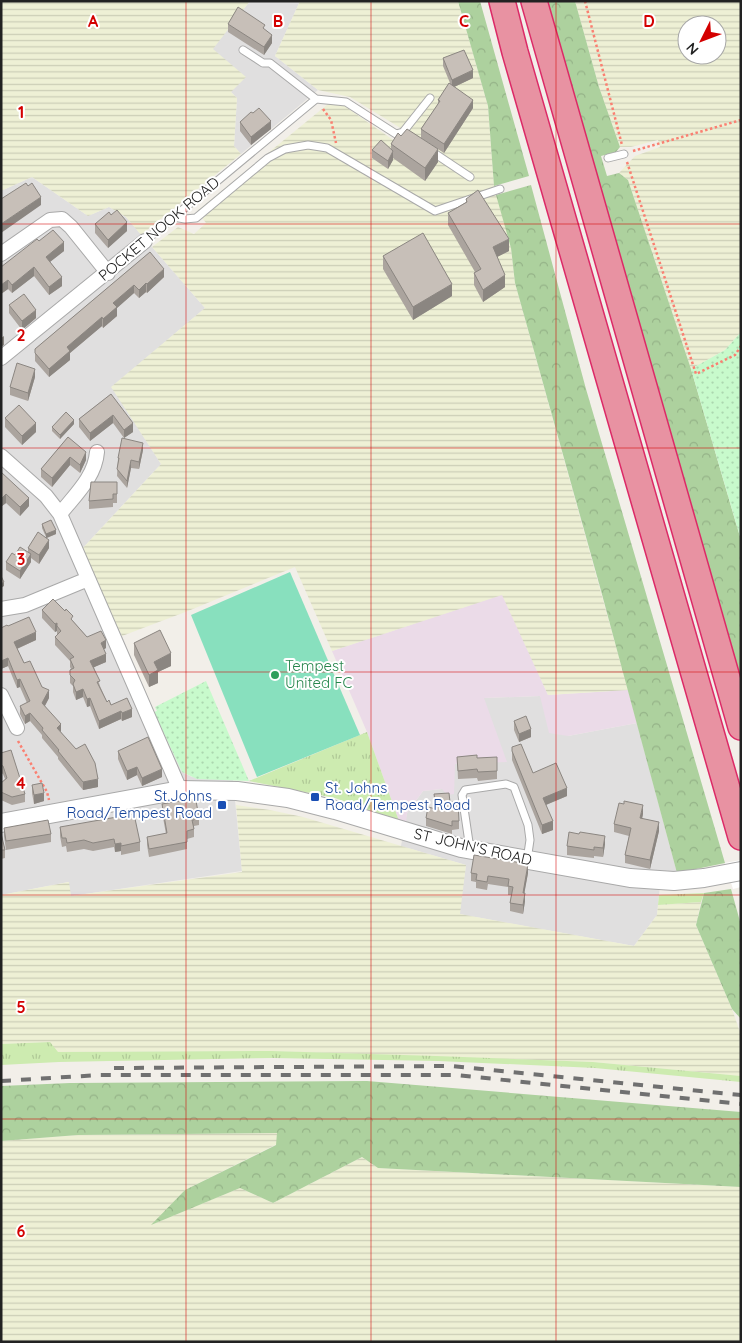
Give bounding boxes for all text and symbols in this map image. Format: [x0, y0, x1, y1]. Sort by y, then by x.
text: A [88, 11, 99, 31]
text: B [273, 11, 283, 31]
text: C [459, 11, 469, 31]
text: D [643, 11, 655, 31]
north arrow [677, 15, 727, 65]
text: N [682, 39, 702, 59]
text: 1 [18, 102, 24, 122]
street label: POCKET NOOK ROAD [94, 172, 223, 285]
text: 2 [16, 325, 26, 345]
text: 3 [17, 549, 25, 569]
place label: Tempest United FC [285, 656, 353, 692]
marker: Tempest United FC [269, 669, 281, 681]
text: 4 [16, 773, 26, 793]
place label: St. Johns Road/Tempest Road [325, 778, 470, 814]
place label: St.Johns Road/Tempest Road [67, 786, 212, 822]
marker: St. Johns Road/Tempest Road [309, 791, 321, 803]
marker: St.Johns Road/Tempest Road [216, 799, 228, 811]
street label: ST JOHN'S ROAD [412, 824, 534, 869]
text: 5 [16, 997, 26, 1017]
text: 6 [17, 1221, 26, 1241]

